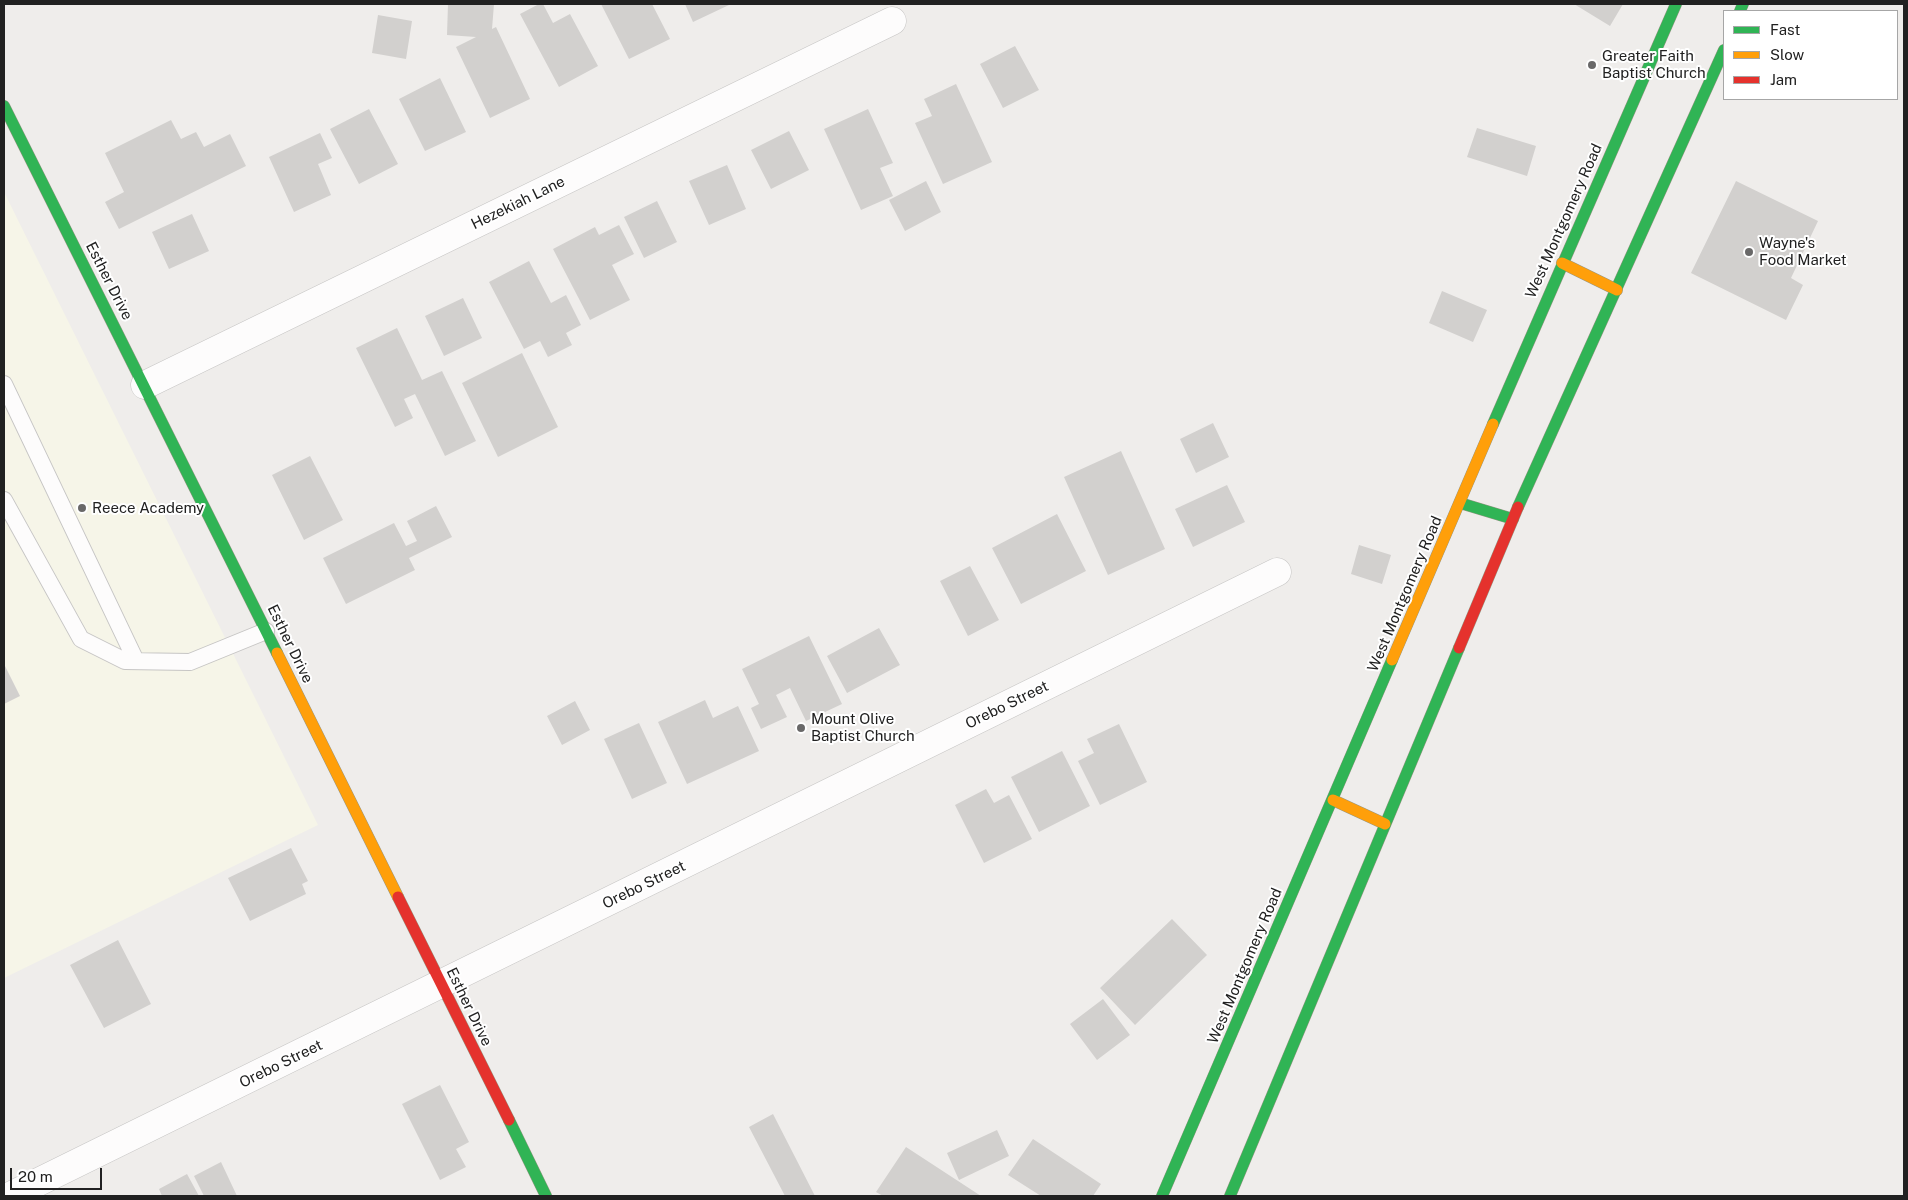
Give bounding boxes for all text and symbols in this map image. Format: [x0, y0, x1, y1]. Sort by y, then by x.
legend [1723, 10, 1898, 100]
text: Fast [1770, 21, 1800, 38]
text: Slow [1770, 46, 1804, 63]
place label: Greater Faith Baptist Church [1602, 47, 1706, 82]
marker: Greater Faith Baptist Church [1586, 59, 1598, 71]
text: Jam [1770, 71, 1797, 88]
street label: West Montgomery Road [1522, 141, 1606, 301]
street label: Hezekiah Lane [468, 173, 568, 233]
place label: Wayne's Food Market [1759, 234, 1847, 269]
street label: Esther Drive [82, 239, 136, 323]
marker: Wayne's Food Market [1743, 246, 1755, 258]
place label: Reece Academy [92, 499, 204, 517]
marker: Reece Academy [76, 502, 88, 514]
street label: West Montgomery Road [1364, 513, 1446, 675]
street label: Esther Drive [263, 602, 317, 686]
street label: Orebo Street [963, 677, 1051, 733]
place label: Mount Olive Baptist Church [811, 710, 915, 745]
marker: Mount Olive Baptist Church [795, 722, 807, 734]
street label: Orebo Street [600, 857, 688, 913]
street label: West Montgomery Road [1204, 885, 1286, 1047]
street label: Esther Drive [442, 965, 496, 1049]
street label: Orebo Street [237, 1036, 325, 1092]
scale bar [12, 1158, 105, 1190]
text: 20 m [18, 1168, 53, 1185]

